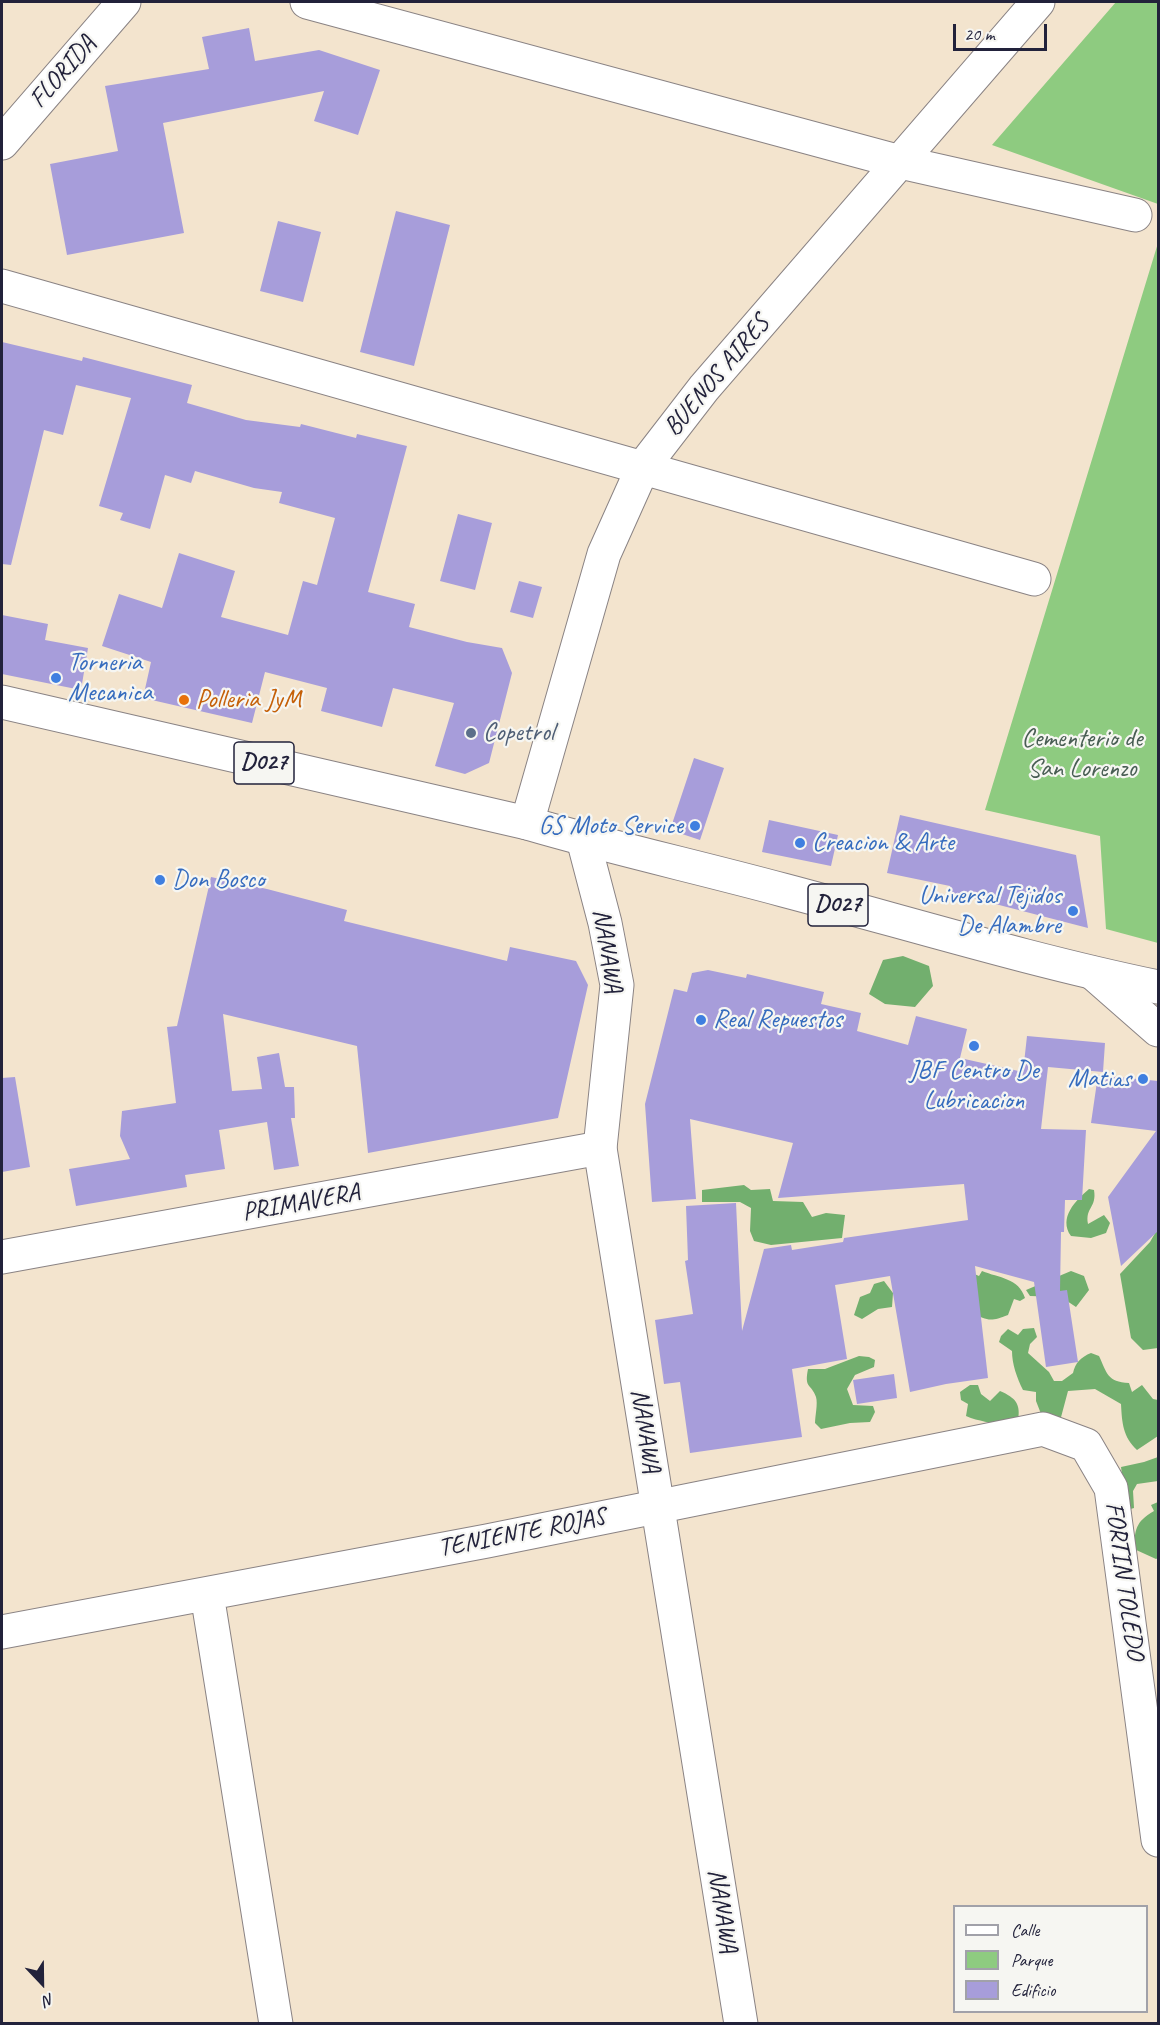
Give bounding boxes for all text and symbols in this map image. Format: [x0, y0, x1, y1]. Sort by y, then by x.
scale bar [956, 12, 1050, 50]
text: 20 m [964, 23, 995, 45]
street label: FLORIDA [23, 29, 103, 115]
street label: BUENOS AIRES [657, 309, 777, 443]
place label: Torneria Mecanica [68, 647, 152, 708]
marker: Torneria Mecanica [49, 671, 63, 685]
place label: Polleria JyM [196, 684, 301, 716]
marker: Polleria JyM [177, 693, 191, 707]
place label: Copetrol [483, 717, 554, 749]
park label: Cementerio de San Lorenzo [1022, 723, 1142, 784]
marker: Copetrol [464, 726, 478, 740]
road number: D027 [234, 742, 294, 784]
place label: GS Moto Service [538, 810, 683, 842]
marker: GS Moto Service [688, 819, 702, 833]
place label: Creacion & Arte [812, 827, 954, 859]
marker: Creacion & Arte [793, 836, 807, 850]
place label: Don Bosco [172, 864, 264, 896]
marker: Don Bosco [153, 873, 167, 887]
place label: Universal Tejidos De Alambre [919, 880, 1061, 942]
road number: D027 [808, 884, 868, 926]
marker: Universal Tejidos De Alambre [1066, 904, 1080, 918]
street label: NANAWA [585, 907, 629, 995]
place label: Real Repuestos [713, 1004, 842, 1036]
marker: Real Repuestos [694, 1013, 708, 1027]
marker: JBF Centro De Lubricacion [967, 1039, 981, 1053]
place label: JBF Centro De Lubricacion [909, 1055, 1039, 1116]
place label: Matias [1068, 1063, 1131, 1095]
marker: Matias [1136, 1072, 1150, 1086]
street label: PRIMAVERA [240, 1177, 362, 1229]
street label: NANAWA [623, 1387, 667, 1475]
street label: FORTIN TOLEDO [1097, 1500, 1151, 1662]
street label: TENIENTE ROJAS [436, 1502, 608, 1564]
street label: NANAWA [700, 1867, 744, 1955]
legend [953, 1905, 1148, 2013]
text: Calle [1011, 1919, 1039, 1941]
text: Parque [1011, 1949, 1052, 1971]
north arrow [12, 1953, 72, 2013]
text: Edificio [1011, 1979, 1055, 2001]
text: N [40, 1989, 57, 2011]

